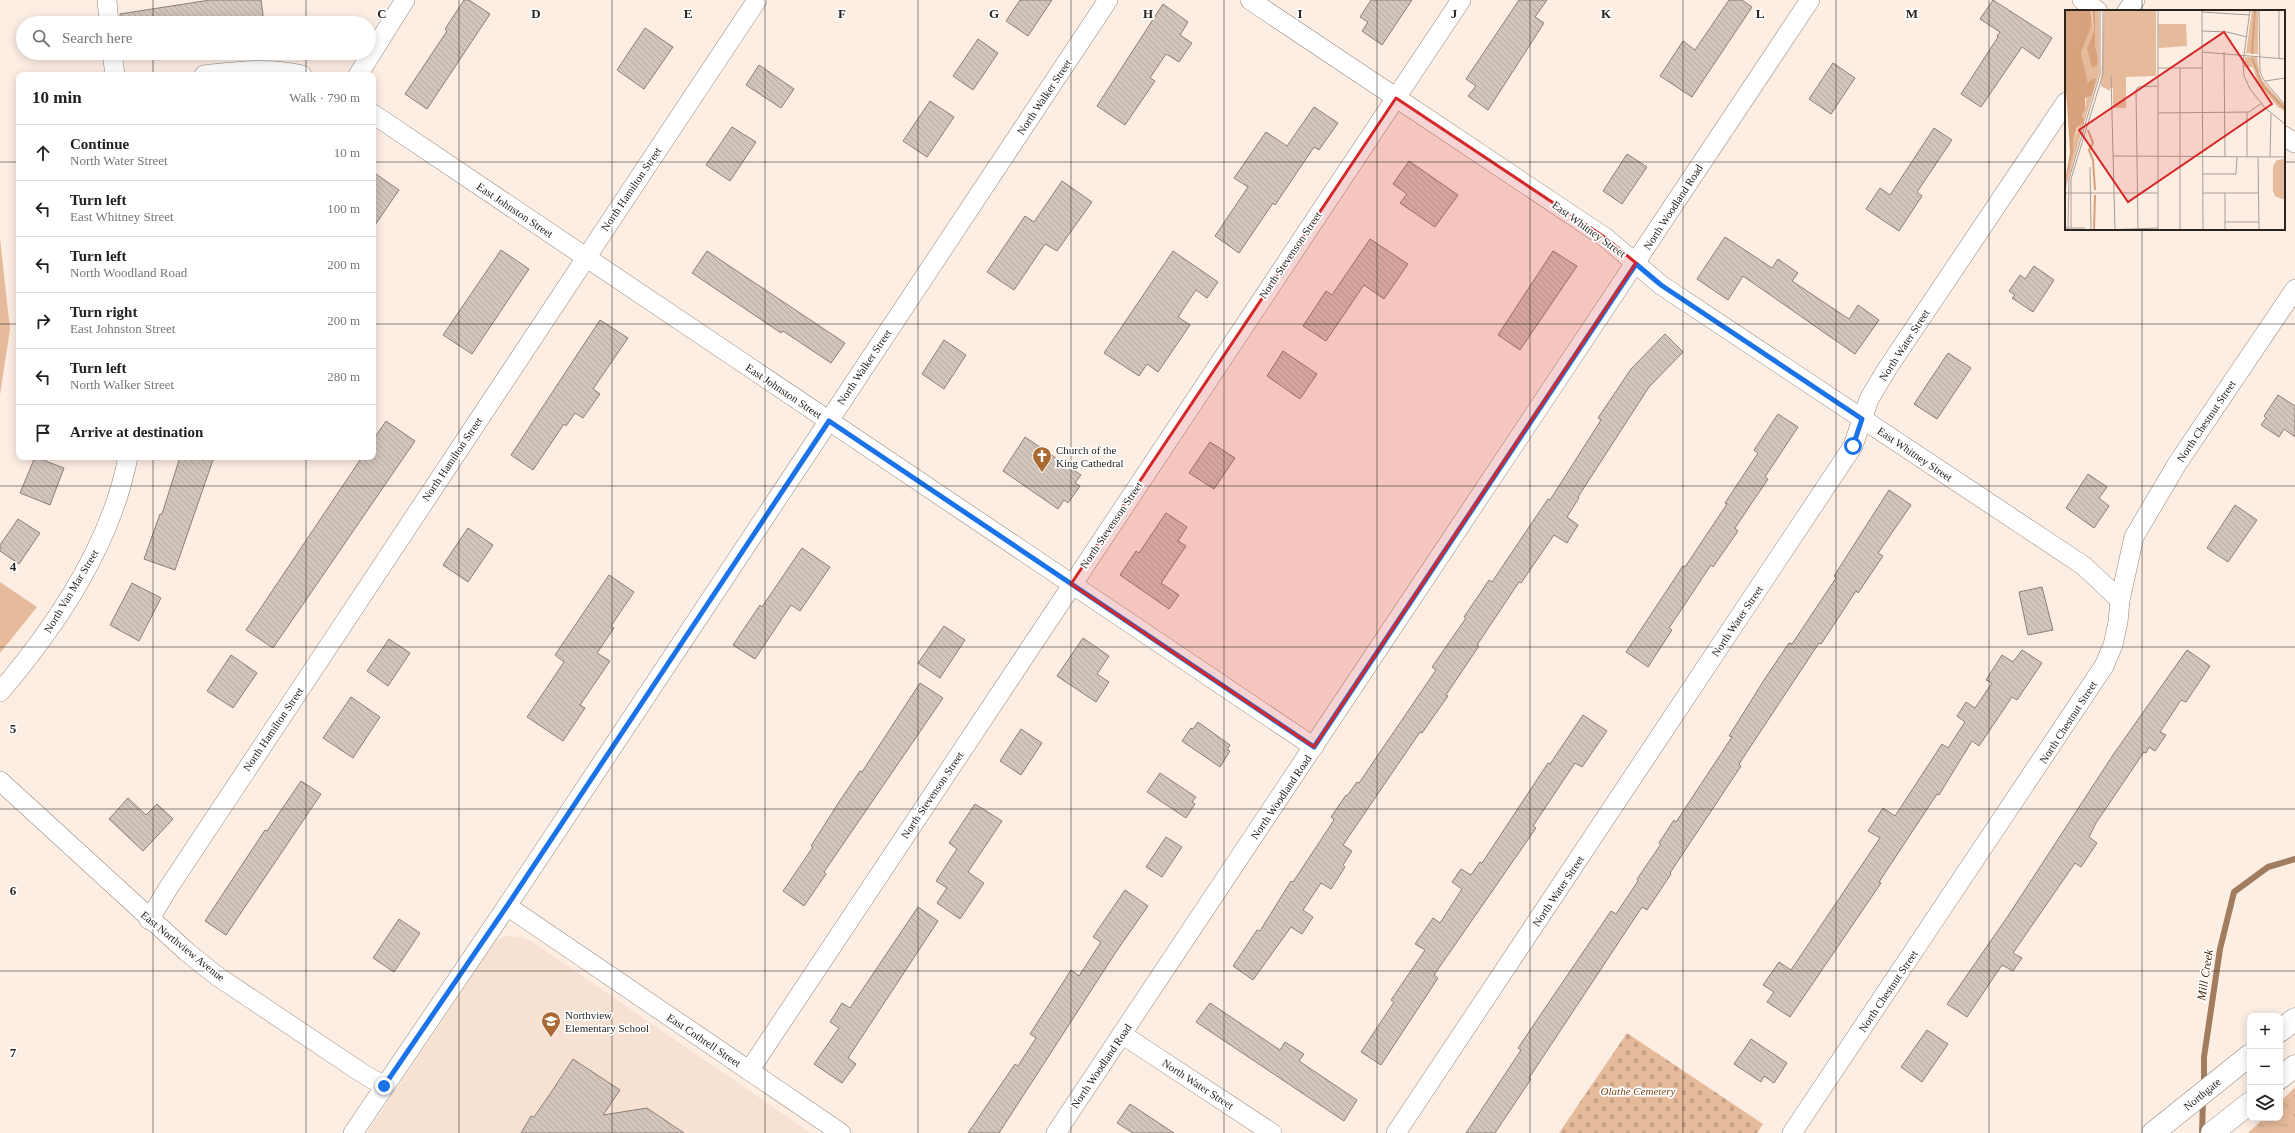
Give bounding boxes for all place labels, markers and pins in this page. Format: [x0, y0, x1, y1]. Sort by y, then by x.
place label: Church of the King Cathedral [1056, 444, 1124, 469]
church icon: Church of the King Cathedral [1031, 445, 1053, 473]
place label: Northview Elementary School [565, 1009, 649, 1034]
school or university icon: Northview Elementary School [540, 1010, 562, 1038]

